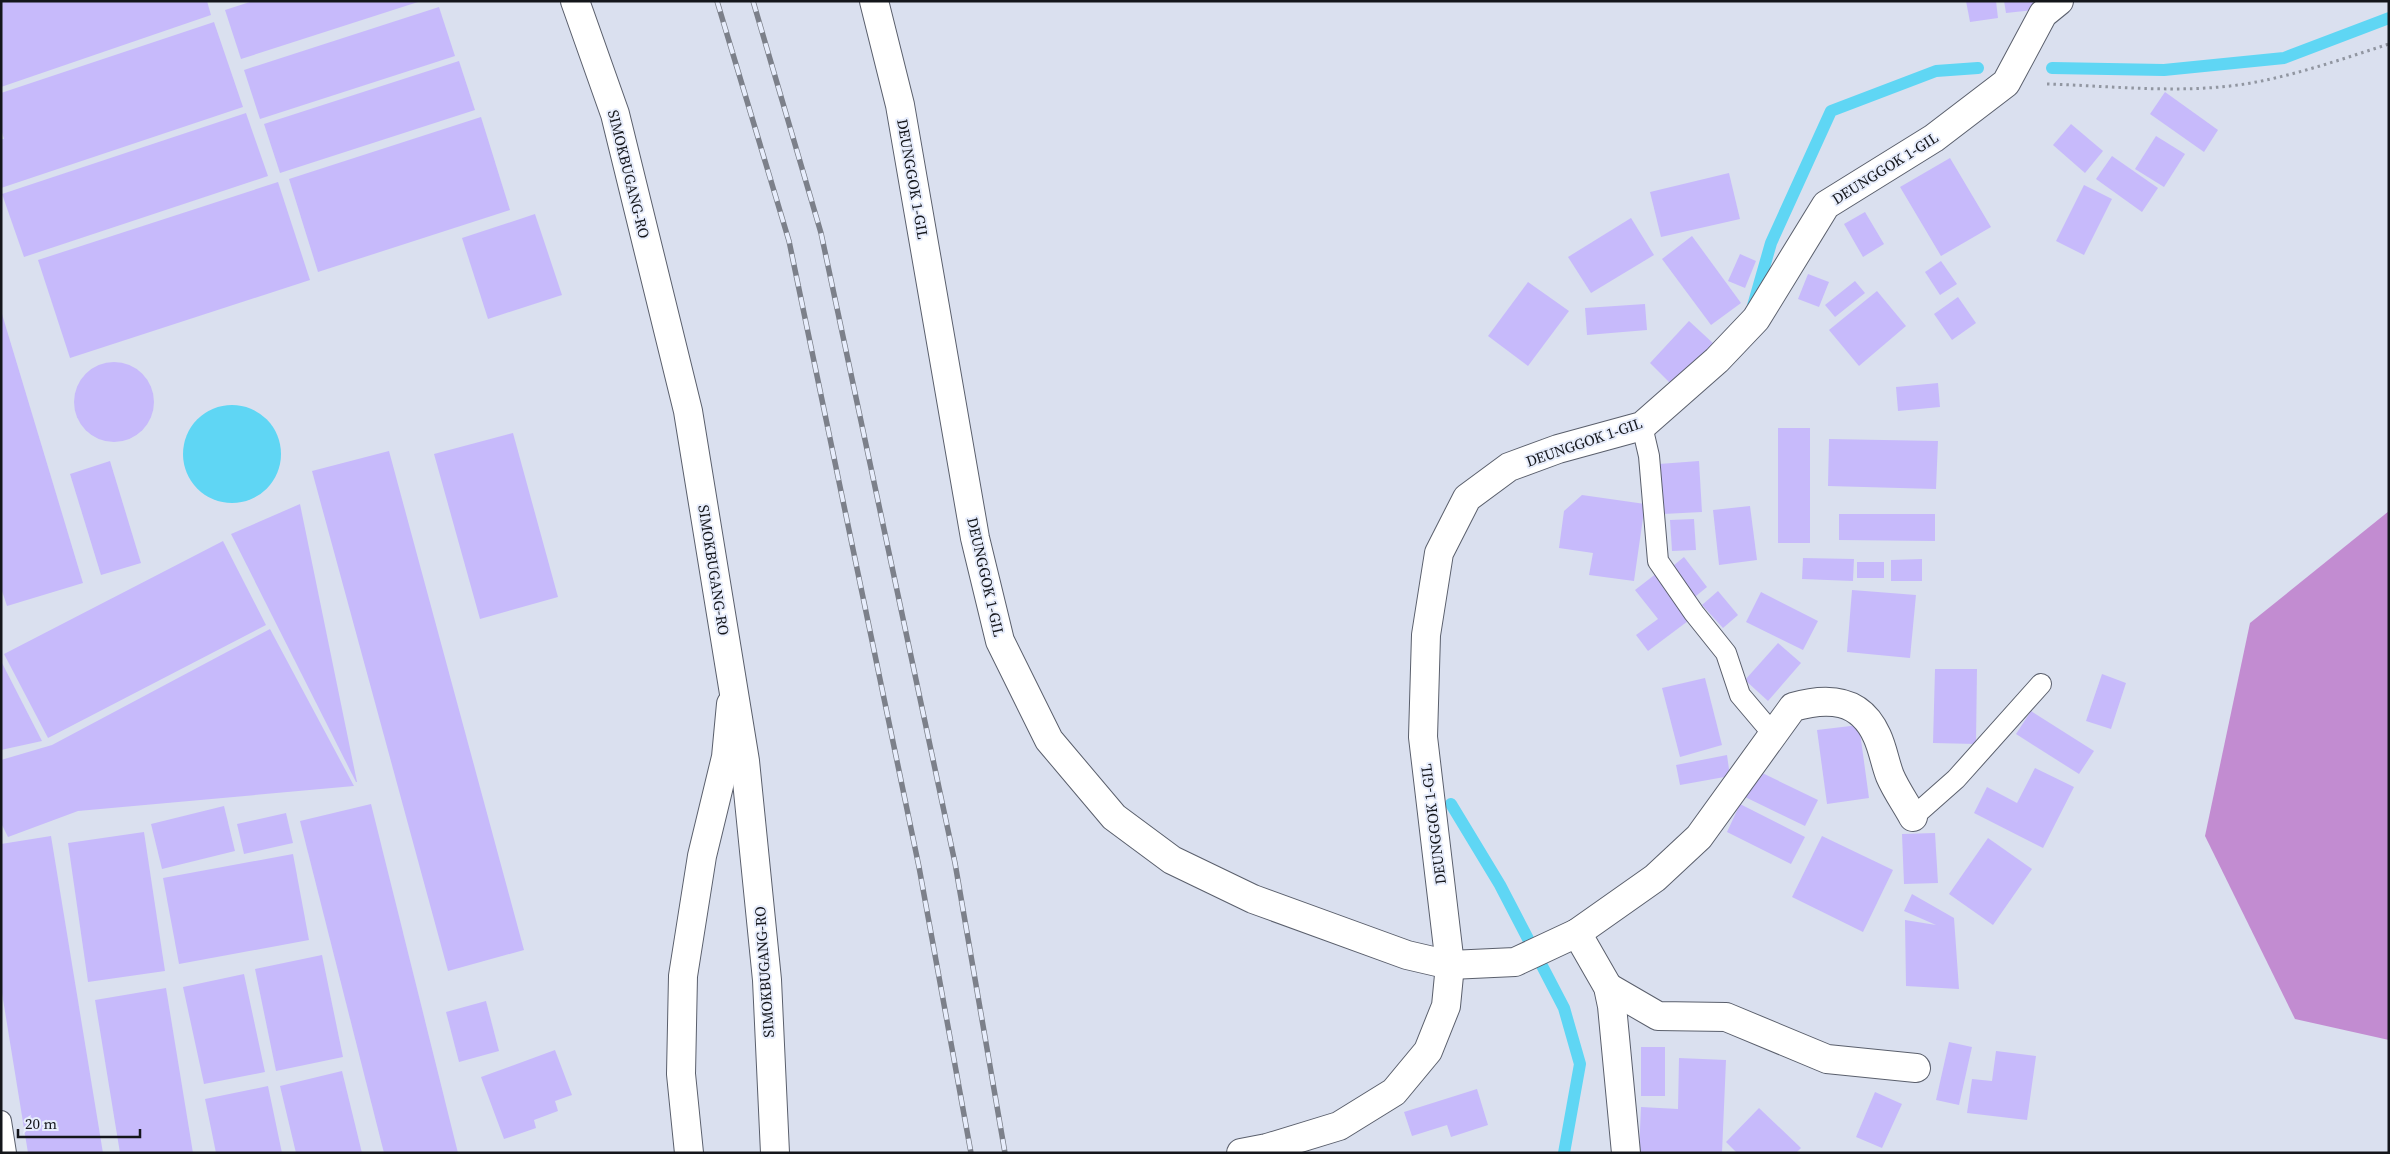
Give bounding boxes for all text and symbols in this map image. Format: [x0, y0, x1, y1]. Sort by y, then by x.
street label: SIMOKBUGANG-RO [603, 108, 655, 240]
street label: DEUNGGOK 1-GIL [892, 117, 934, 241]
street label: DEUNGGOK 1-GIL [1828, 127, 1942, 209]
street label: DEUNGGOK 1-GIL [1523, 412, 1645, 472]
street label: SIMOKBUGANG-RO [693, 503, 735, 637]
street label: DEUNGGOK 1-GIL [962, 515, 1010, 639]
street label: DEUNGGOK 1-GIL [1415, 762, 1451, 886]
street label: SIMOKBUGANG-RO [749, 906, 779, 1038]
scale bar [18, 1106, 140, 1138]
text: 20 m [25, 1113, 57, 1134]

